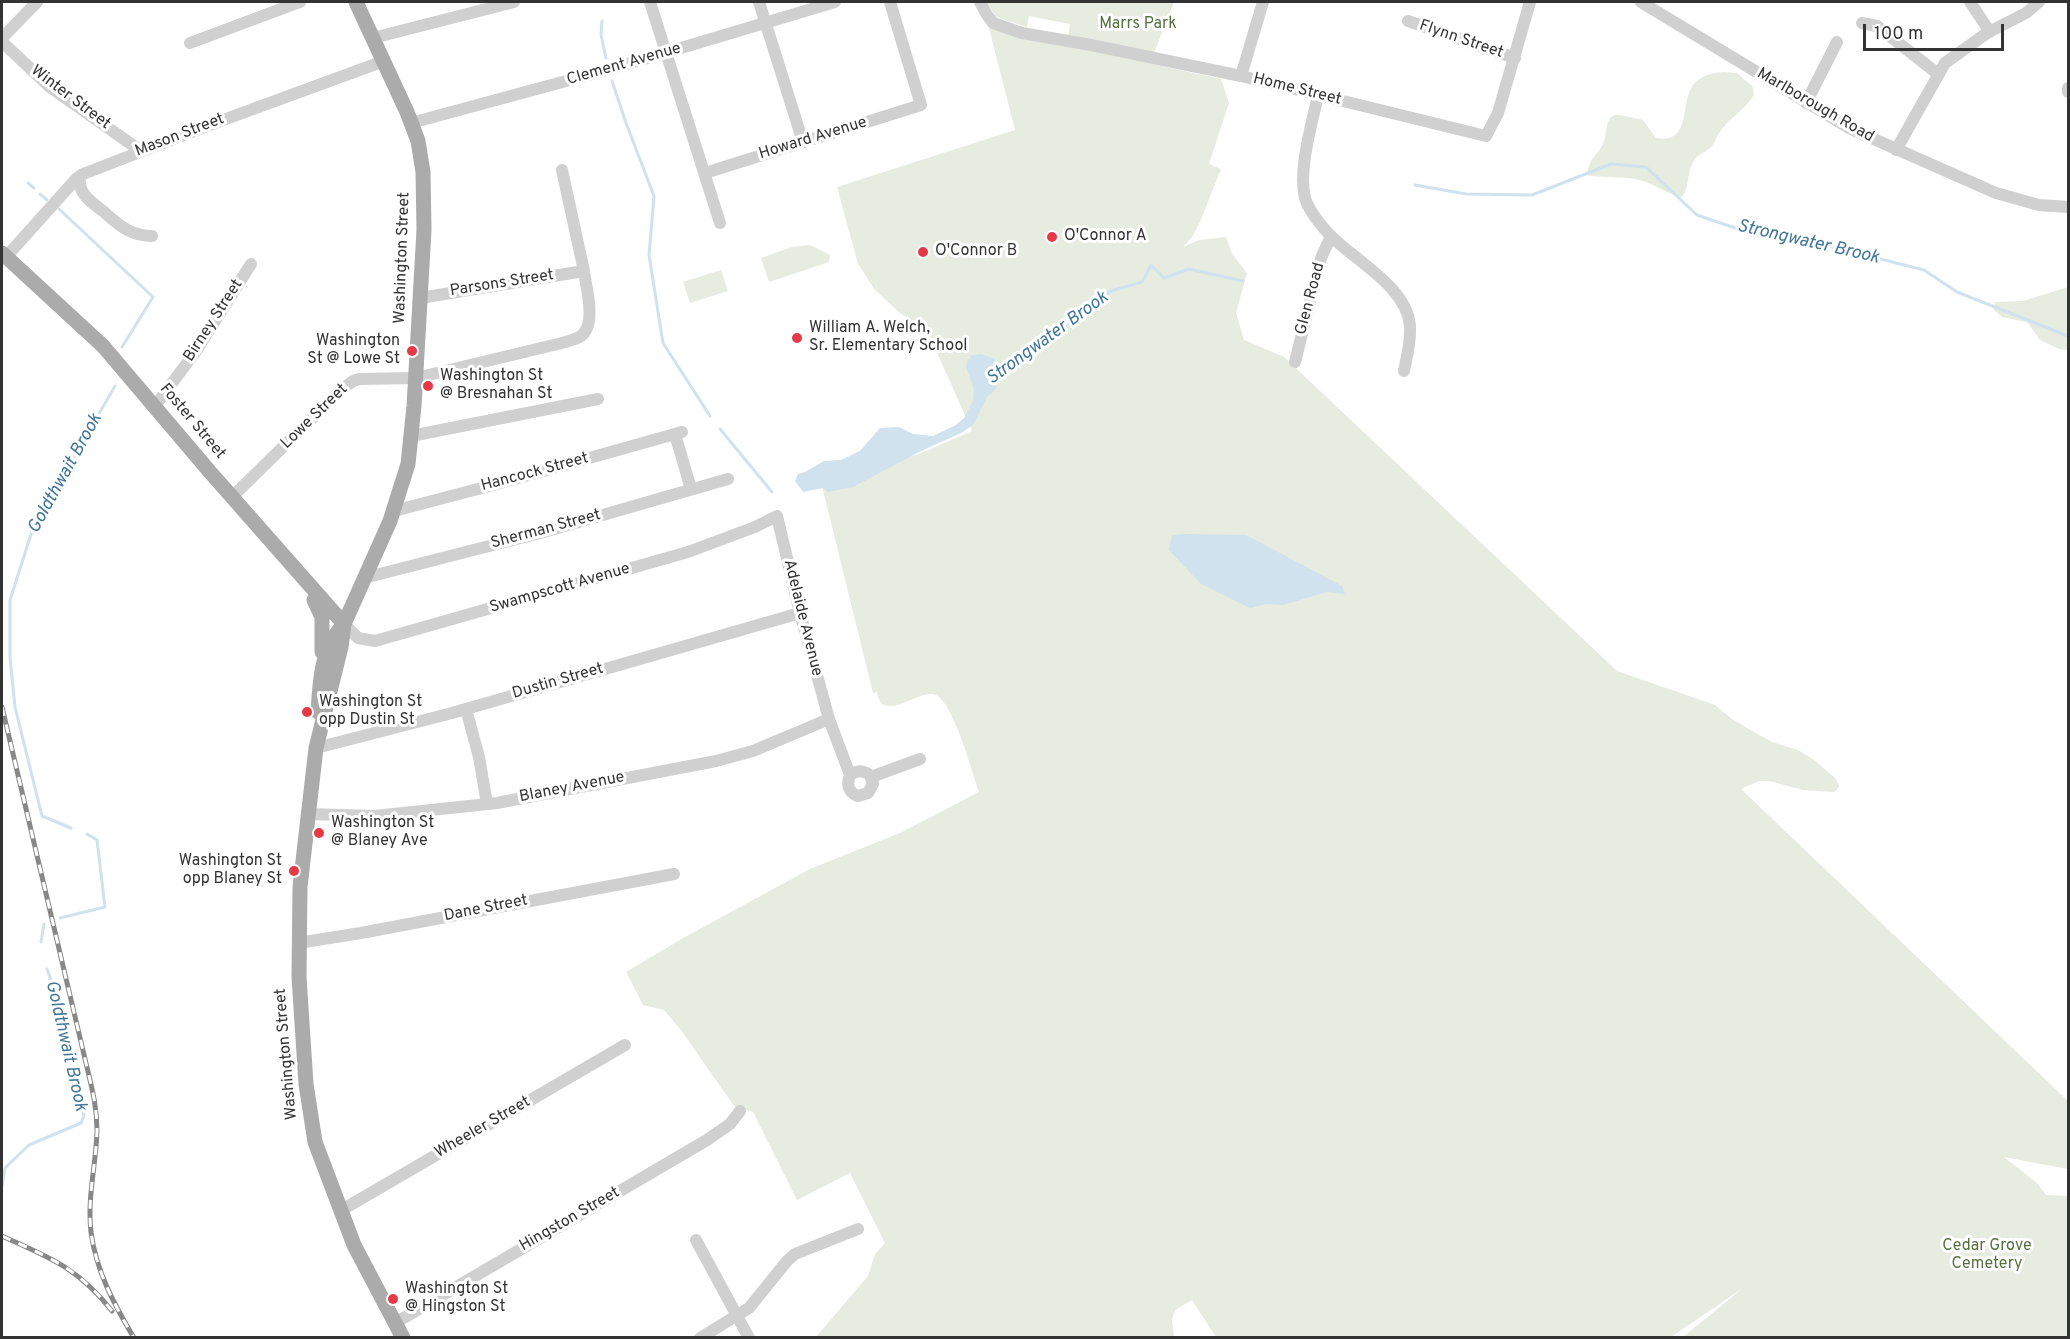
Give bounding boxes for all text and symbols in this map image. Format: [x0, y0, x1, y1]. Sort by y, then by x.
scale bar [1866, 12, 2007, 50]
park label: Marrs Park [1099, 15, 1177, 35]
street label: Flynn Street [1416, 17, 1506, 63]
text: 100 m [1874, 23, 1923, 46]
street label: Clement Avenue [565, 40, 683, 90]
street label: Winter Street [26, 62, 114, 134]
street label: Marlborough Road [1753, 65, 1877, 147]
street label: Home Street [1251, 70, 1343, 110]
street label: Mason Street [133, 110, 227, 162]
street label: Howard Avenue [757, 113, 869, 165]
street label: Washington Street [391, 192, 415, 324]
water label: Strongwater Brook [1735, 216, 1881, 270]
place label: O'Connor A [1064, 227, 1147, 247]
marker: O'Connor A [1045, 230, 1059, 244]
place label: O'Connor B [935, 242, 1017, 262]
marker: O'Connor B [916, 245, 930, 259]
street label: Glen Road [1292, 261, 1330, 337]
street label: Parsons Street [449, 266, 555, 302]
street label: Birney Street [180, 276, 248, 366]
water label: Strongwater Brook [983, 288, 1113, 390]
place label: William A. Welch, Sr. Elementary School [809, 319, 968, 357]
marker: William A. Welch, Sr. Elementary School [790, 331, 804, 345]
place label: Washington St @ Lowe St [307, 332, 400, 370]
marker: Washington St @ Lowe St [405, 344, 419, 358]
place label: Washington St @ Bresnahan St [440, 367, 552, 405]
marker: Washington St @ Bresnahan St [421, 379, 435, 393]
street label: Foster Street [155, 380, 229, 464]
street label: Lowe Street [278, 380, 352, 454]
water label: Goldthwait Brook [24, 410, 108, 538]
street label: Hancock Street [479, 449, 591, 497]
street label: Sherman Street [489, 506, 603, 554]
street label: Adelaide Avenue [778, 558, 826, 678]
street label: Swampscott Avenue [488, 560, 632, 618]
street label: Dustin Street [510, 660, 606, 704]
place label: Washington St opp Dustin St [319, 693, 422, 731]
marker: Washington St opp Dustin St [300, 705, 314, 719]
street label: Blaney Avenue [518, 768, 626, 808]
place label: Washington St @ Blaney Ave [331, 814, 434, 852]
marker: Washington St @ Blaney Ave [312, 826, 326, 840]
place label: Washington St opp Blaney St [179, 852, 282, 890]
marker: Washington St opp Blaney St [287, 864, 301, 878]
street label: Dane Street [442, 891, 530, 927]
water label: Goldthwait Brook [39, 978, 91, 1114]
street label: Washington Street [272, 987, 302, 1121]
street label: Wheeler Street [432, 1093, 534, 1163]
street label: Hingston Street [517, 1184, 623, 1256]
park label: Cedar Grove Cemetery [1942, 1237, 2032, 1275]
place label: Washington St @ Hingston St [405, 1280, 508, 1318]
marker: Washington St @ Hingston St [386, 1292, 400, 1306]

